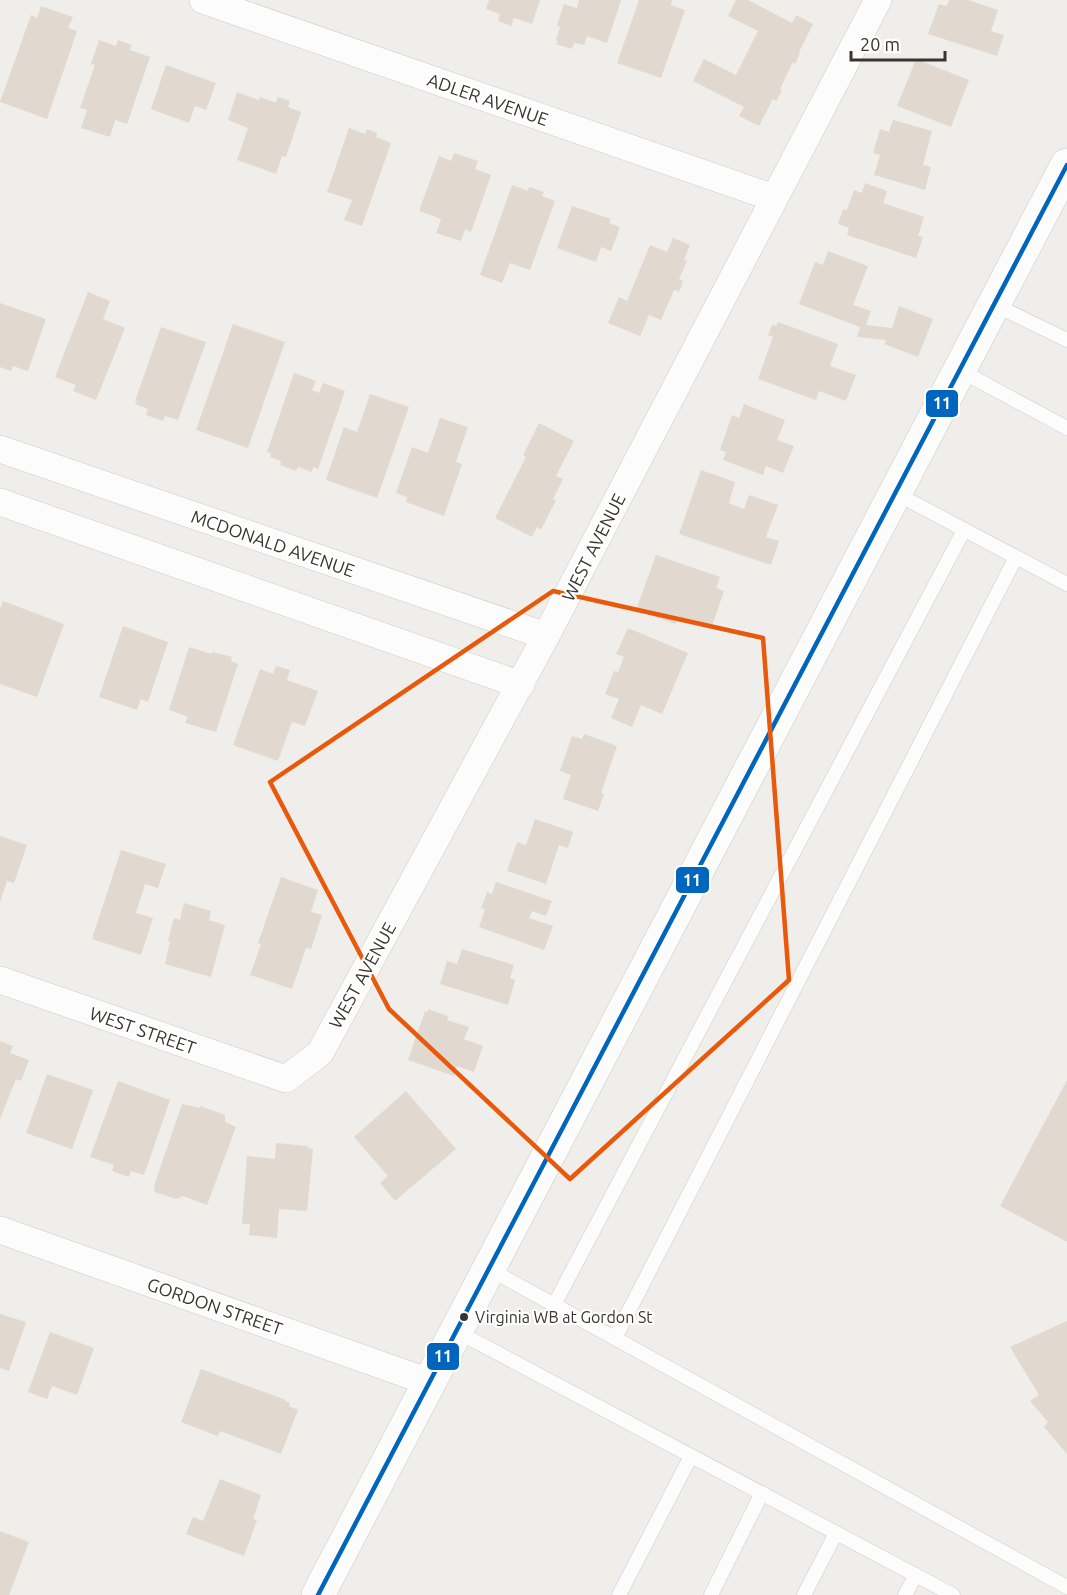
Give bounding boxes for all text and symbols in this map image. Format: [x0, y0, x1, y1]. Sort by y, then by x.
scale bar [851, 24, 946, 62]
text: 20 m [860, 34, 900, 54]
street label: ADLER AVENUE [425, 69, 551, 129]
line badge: 11 [925, 389, 959, 418]
text: 11 [933, 394, 951, 412]
street label: WEST AVENUE [557, 490, 629, 604]
street label: MCDONALD AVENUE [189, 506, 357, 580]
line badge: 11 [675, 866, 710, 894]
text: 11 [683, 871, 701, 889]
street label: WEST AVENUE [325, 919, 399, 1031]
street label: WEST STREET [87, 1002, 199, 1058]
street label: GORDON STREET [145, 1273, 285, 1339]
place label: Virginia WB at Gordon St [475, 1308, 653, 1326]
marker: Virginia WB at Gordon St [458, 1311, 470, 1323]
line badge: 11 [426, 1342, 460, 1371]
text: 11 [434, 1347, 452, 1365]

